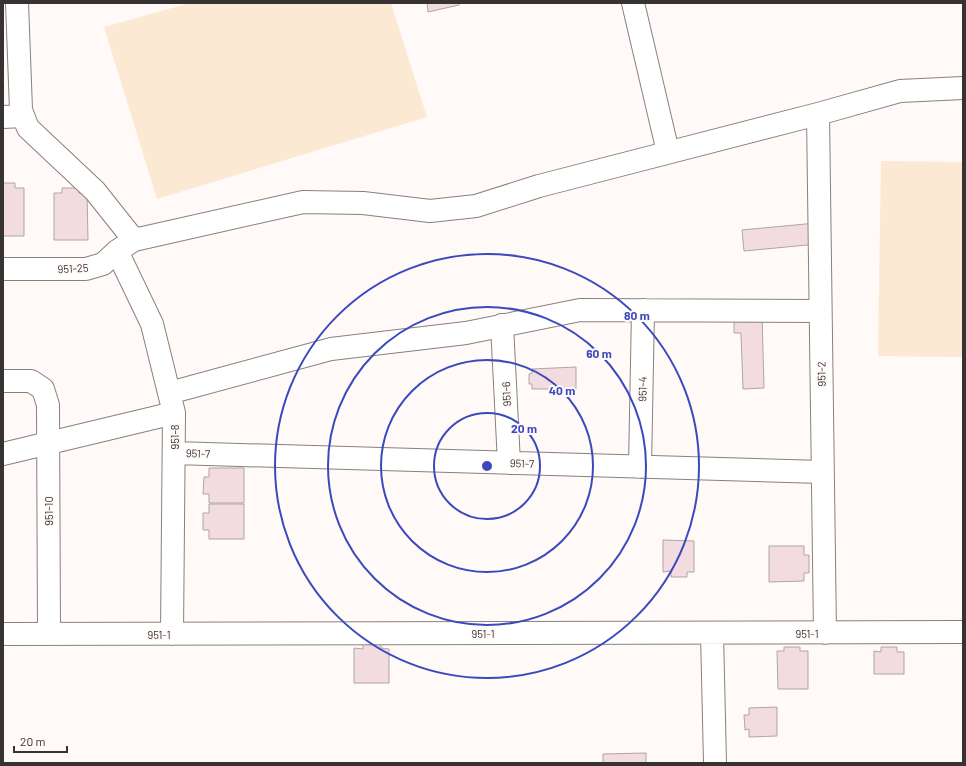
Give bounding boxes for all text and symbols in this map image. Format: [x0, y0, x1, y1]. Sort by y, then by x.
street label: 951-25 [57, 261, 89, 275]
text: 80 m [624, 308, 650, 322]
text: 60 m [586, 346, 612, 360]
street label: 951-2 [814, 361, 828, 387]
street label: 951-4 [635, 376, 649, 402]
street label: 951-6 [499, 381, 513, 407]
text: 40 m [549, 383, 575, 397]
text: 20 m [511, 421, 537, 435]
street label: 951-8 [168, 424, 181, 450]
street label: 951-7 [186, 446, 210, 460]
street label: 951-7 [510, 456, 534, 470]
centre of rings [480, 459, 494, 473]
street label: 951-10 [42, 496, 55, 526]
street label: 951-1 [471, 627, 495, 640]
street label: 951-1 [795, 627, 819, 640]
street label: 951-1 [147, 628, 171, 641]
scale bar [14, 728, 67, 754]
text: 20 m [20, 734, 46, 748]

